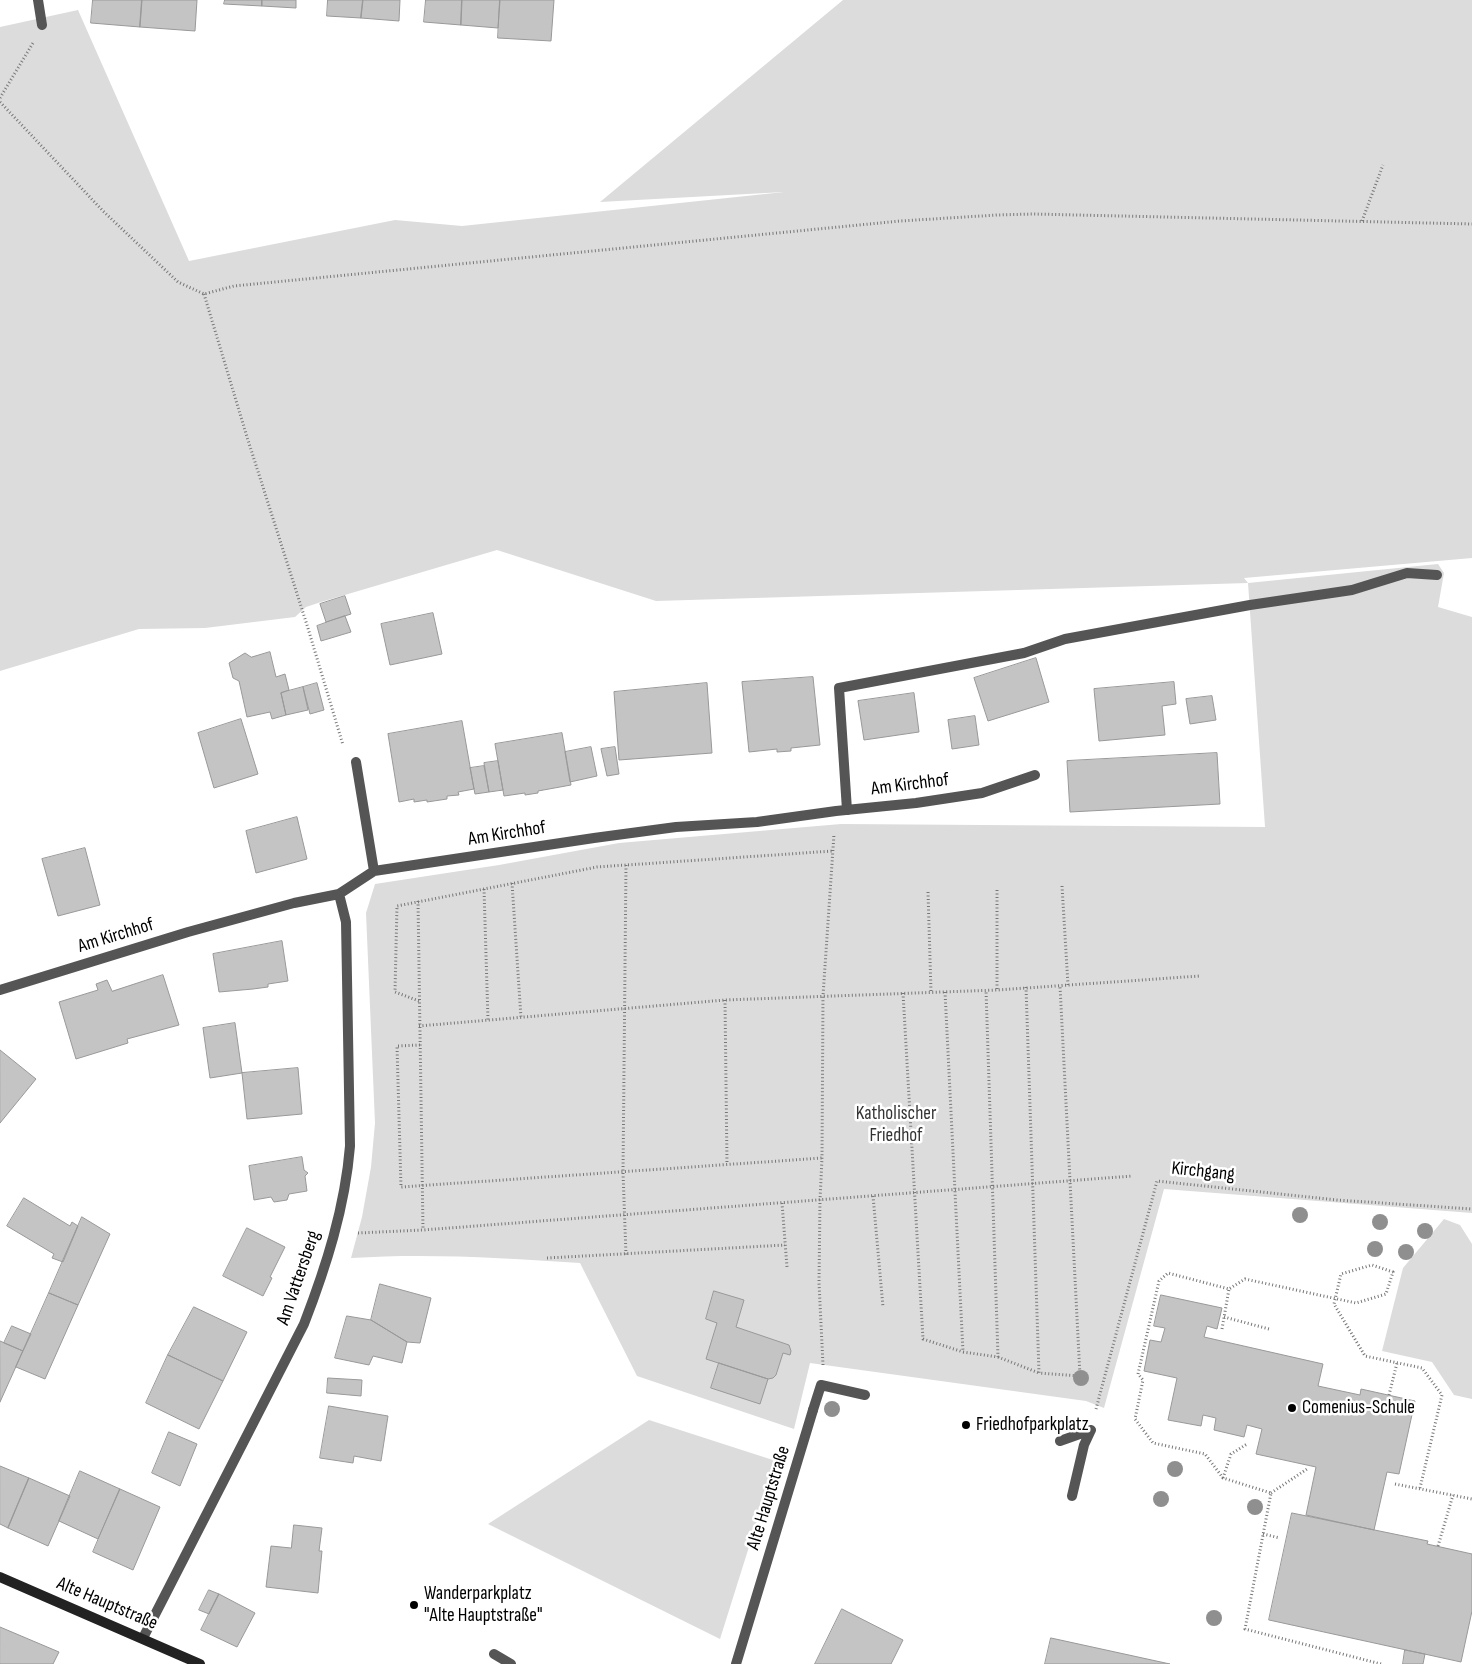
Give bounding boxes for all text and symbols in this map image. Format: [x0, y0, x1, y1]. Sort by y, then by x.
street label: Am Kirchhof [870, 769, 950, 801]
street label: Am Kirchhof [467, 817, 547, 851]
street label: Am Kirchhof [75, 914, 157, 958]
park label: Katholischer Friedhof [856, 1103, 936, 1147]
street label: Kirchgang [1170, 1157, 1236, 1187]
street label: Am Vattersberg [272, 1228, 326, 1328]
place label: Comenius-Schule [1302, 1397, 1415, 1419]
marker: Comenius-Schule [1286, 1402, 1298, 1414]
place label: Friedhofparkplatz [976, 1414, 1089, 1436]
marker: Friedhofparkplatz [960, 1419, 972, 1431]
street label: Alte Hauptstraße [742, 1443, 796, 1553]
street label: Alte Hauptstraße [53, 1573, 161, 1635]
place label: Wanderparkplatz "Alte Hauptstraße" [424, 1583, 542, 1627]
marker: Wanderparkplatz "Alte Hauptstraße" [408, 1599, 420, 1611]

